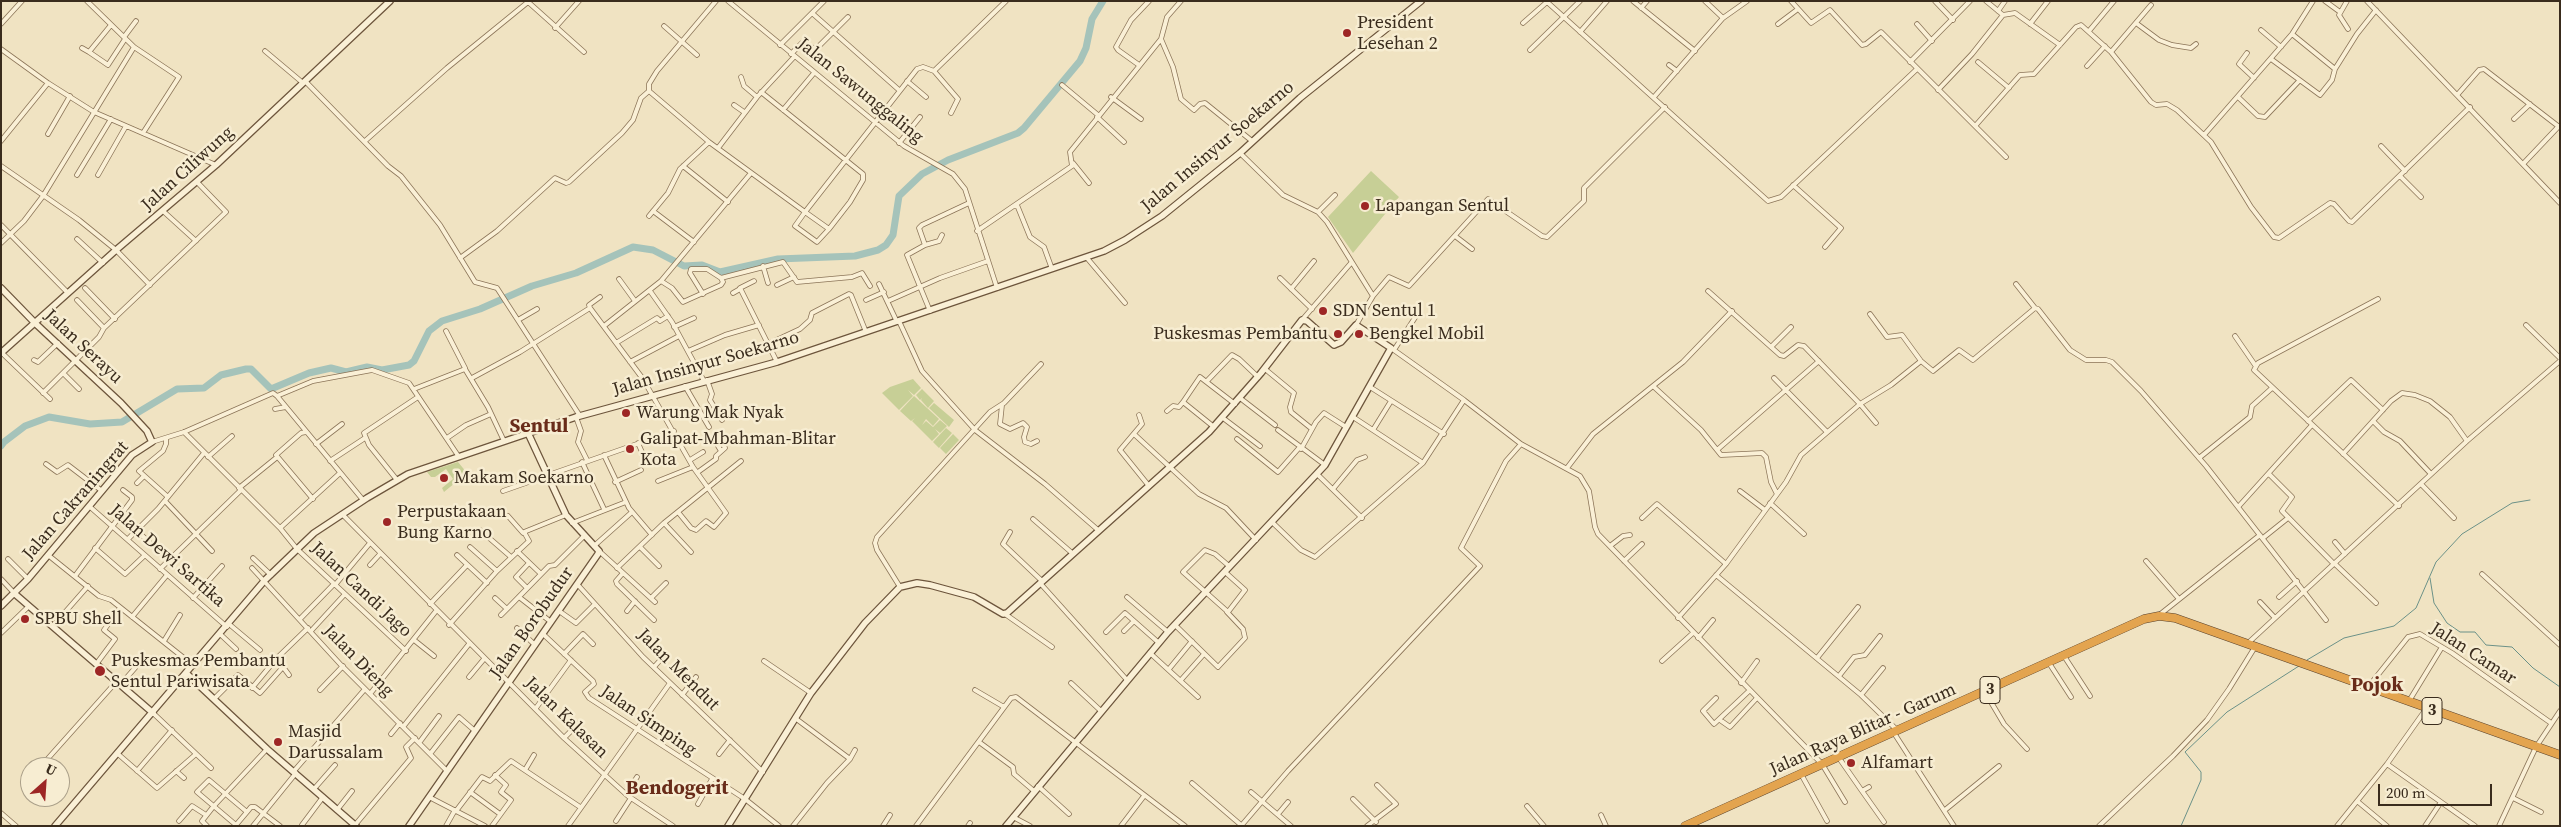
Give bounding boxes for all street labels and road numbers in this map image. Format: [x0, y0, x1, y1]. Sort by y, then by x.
street label: Jalan Sawunggaling [793, 33, 927, 149]
street label: Jalan Insinyur Soekarno [1137, 77, 1299, 217]
street label: Jalan Ciliwung [138, 122, 238, 216]
street label: Jalan Serayu [39, 305, 127, 389]
street label: Jalan Insinyur Soekarno [610, 327, 802, 401]
street label: Jalan Cakraningrat [18, 437, 134, 565]
street label: Jalan Dewi Sartika [105, 500, 229, 612]
street label: Jalan Candi Jago [306, 538, 416, 642]
street label: Jalan Borobudur [485, 563, 579, 683]
street label: Jalan Camar [2426, 618, 2520, 690]
street label: Jalan Dieng [318, 620, 398, 702]
street label: Jalan Mendut [632, 624, 724, 716]
street label: Jalan Kalasan [520, 673, 612, 763]
road number: 3 [1980, 676, 2000, 704]
street label: Jalan Raya Blitar - Garum [1766, 679, 1960, 781]
street label: Jalan Simping [596, 681, 700, 761]
road number: 3 [2422, 698, 2442, 724]

